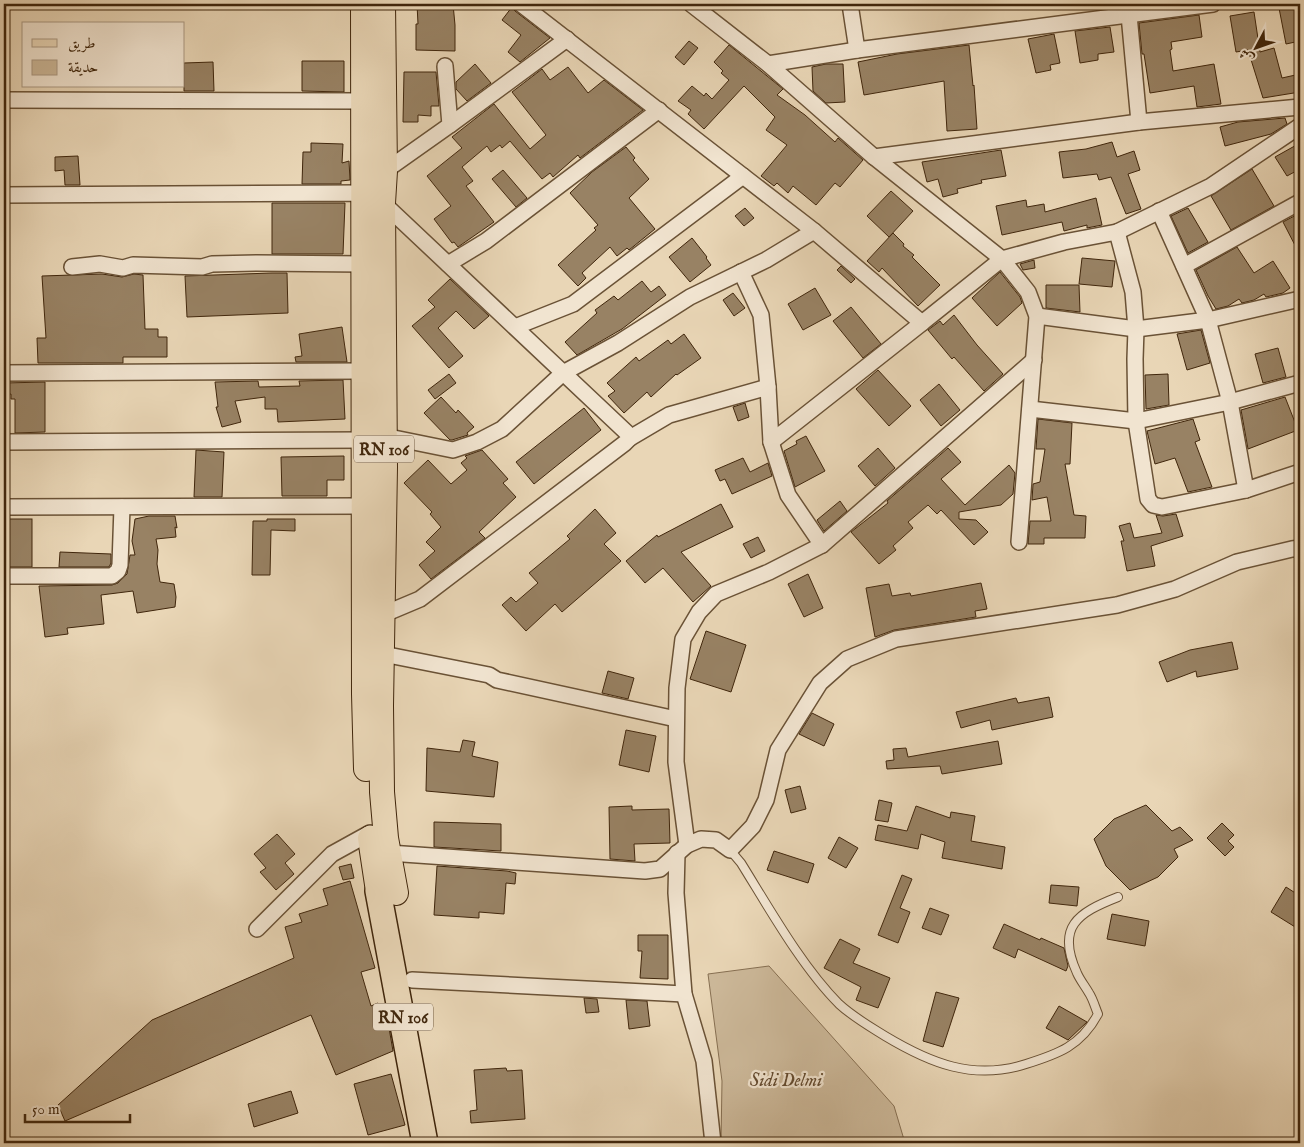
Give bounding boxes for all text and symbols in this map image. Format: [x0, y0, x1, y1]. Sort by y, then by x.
legend [22, 22, 185, 88]
north arrow [1232, 22, 1282, 72]
text: طريق [68, 34, 95, 53]
text: ش [1236, 45, 1258, 67]
text: حديقة [68, 58, 98, 77]
road number: RN 106 [354, 436, 414, 462]
road number: RN 106 [373, 1004, 433, 1030]
park label: Sidi Delmi [750, 1070, 824, 1093]
scale bar [25, 1092, 130, 1124]
text: 50 m [32, 1100, 60, 1119]

